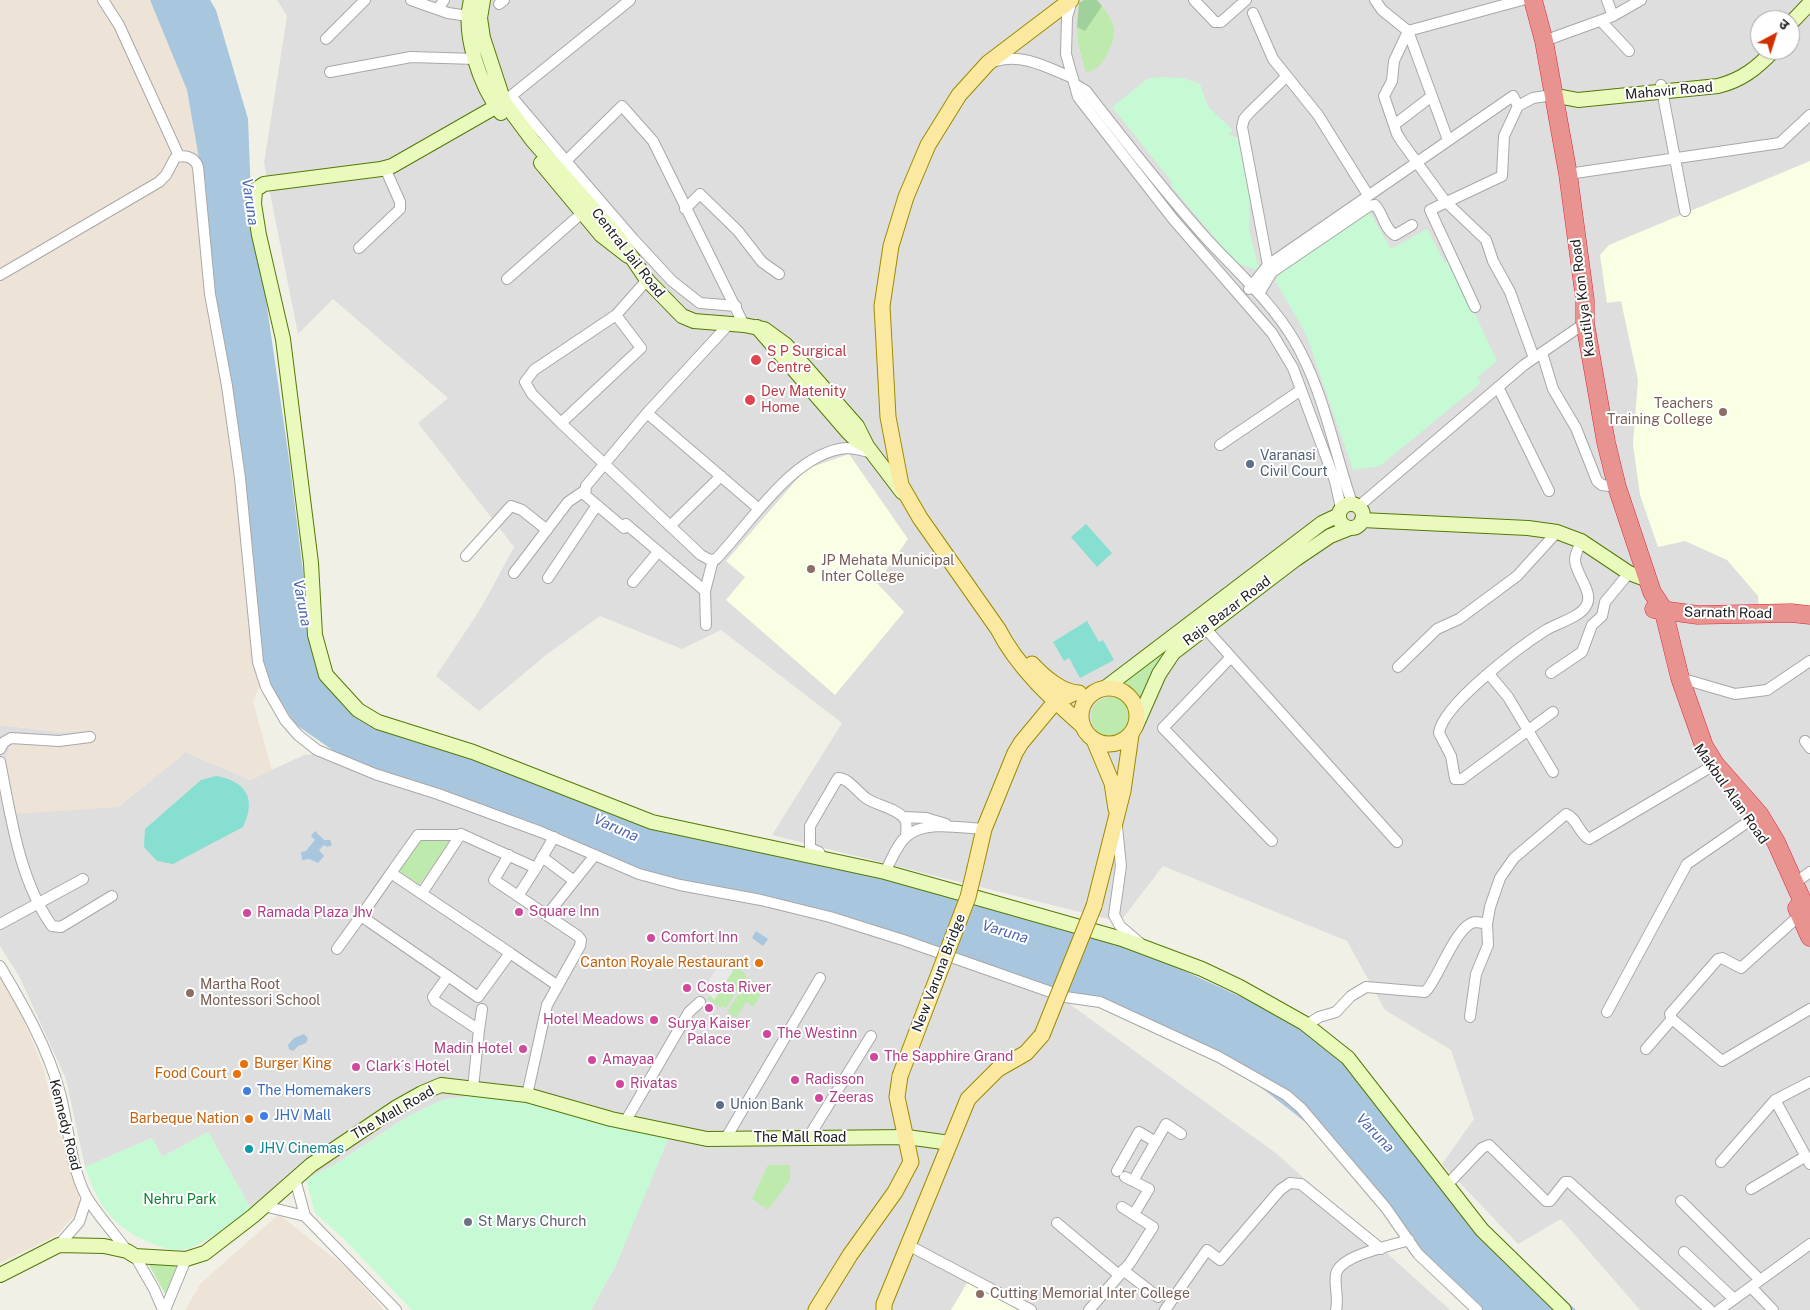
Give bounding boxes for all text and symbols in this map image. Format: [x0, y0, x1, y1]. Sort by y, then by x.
north arrow [1750, 10, 1800, 60]
text: उ [1776, 16, 1792, 33]
street label: Mahavir Road [1624, 79, 1714, 103]
water label: Varuna [238, 177, 262, 227]
street label: Central Jail Road [588, 205, 668, 301]
street label: Kautilya Kon Road [1567, 238, 1599, 358]
place label: S P Surgical Centre [767, 344, 847, 377]
marker: S P Surgical Centre [749, 353, 763, 367]
place label: Dev Matenity Home [761, 384, 846, 417]
marker: Dev Matenity Home [743, 393, 757, 407]
place label: Teachers Training College [1607, 396, 1713, 428]
marker: Teachers Training College [1717, 406, 1729, 418]
place label: Varanasi Civil Court [1260, 448, 1328, 481]
marker: Varanasi Civil Court [1244, 458, 1256, 470]
place label: JP Mehata Municipal Inter College [821, 553, 954, 586]
marker: JP Mehata Municipal Inter College [805, 563, 817, 575]
street label: Raja Bazar Road [1180, 573, 1274, 649]
water label: Varuna [289, 578, 315, 628]
street label: Sarnath Road [1684, 604, 1772, 622]
street label: Makbul Alan Road [1690, 741, 1772, 847]
water label: Varuna [591, 810, 641, 846]
place label: Square Inn [529, 904, 599, 920]
place label: Ramada Plaza Jhv [257, 905, 372, 921]
marker: Square Inn [513, 906, 525, 918]
marker: Ramada Plaza Jhv [241, 907, 253, 919]
street label: New Varuna Bridge [909, 912, 969, 1034]
water label: Varuna [980, 916, 1030, 948]
place label: Comfort Inn [661, 930, 738, 946]
marker: Comfort Inn [645, 932, 657, 944]
place label: Canton Royale Restaurant [580, 955, 749, 971]
marker: Canton Royale Restaurant [753, 957, 765, 969]
place label: Martha Root Montessori School [200, 977, 321, 1010]
place label: Costa River [697, 980, 771, 996]
marker: Costa River [681, 982, 693, 994]
marker: Martha Root Montessori School [184, 987, 196, 999]
marker: Surya Kaiser Palace [703, 1002, 715, 1014]
place label: Hotel Meadows [543, 1012, 644, 1028]
marker: Hotel Meadows [648, 1014, 660, 1026]
place label: Surya Kaiser Palace [668, 1016, 750, 1048]
place label: The Westinn [777, 1026, 857, 1042]
marker: The Westinn [761, 1028, 773, 1040]
place label: Madin Hotel [434, 1041, 513, 1057]
marker: Madin Hotel [517, 1043, 529, 1055]
place label: The Sapphire Grand [884, 1049, 1013, 1065]
marker: The Sapphire Grand [868, 1051, 880, 1063]
place label: Amayaa [602, 1052, 654, 1068]
marker: Amayaa [586, 1054, 598, 1066]
place label: Burger King [254, 1056, 332, 1072]
marker: Burger King [238, 1058, 250, 1070]
place label: Clark´s Hotel [366, 1059, 450, 1075]
marker: Clark´s Hotel [350, 1061, 362, 1073]
place label: Food Court [155, 1066, 227, 1082]
marker: Food Court [231, 1068, 243, 1080]
place label: Radisson [805, 1072, 864, 1088]
marker: Radisson [789, 1074, 801, 1086]
place label: Rivatas [630, 1076, 677, 1092]
street label: Kennedy Road [46, 1078, 84, 1172]
marker: Rivatas [614, 1078, 626, 1090]
place label: The Homemakers [257, 1083, 371, 1099]
street label: The Mall Road [349, 1083, 437, 1143]
marker: The Homemakers [241, 1085, 253, 1097]
place label: Zeeras [829, 1090, 874, 1106]
marker: Zeeras [813, 1092, 825, 1104]
place label: Union Bank [730, 1097, 804, 1113]
marker: Union Bank [714, 1099, 726, 1111]
place label: JHV Mall [274, 1108, 331, 1124]
marker: JHV Mall [258, 1110, 270, 1122]
water label: Varuna [1352, 1110, 1398, 1156]
place label: Barbeque Nation [129, 1111, 239, 1127]
marker: Barbeque Nation [243, 1113, 255, 1125]
street label: The Mall Road [754, 1130, 846, 1146]
place label: JHV Cinemas [259, 1141, 344, 1157]
marker: JHV Cinemas [243, 1143, 255, 1155]
park label: Nehru Park [143, 1192, 217, 1208]
place label: St Marys Church [478, 1214, 586, 1230]
marker: St Marys Church [462, 1216, 474, 1228]
place label: Cutting Memorial Inter College [990, 1286, 1190, 1302]
marker: Cutting Memorial Inter College [974, 1288, 986, 1300]

